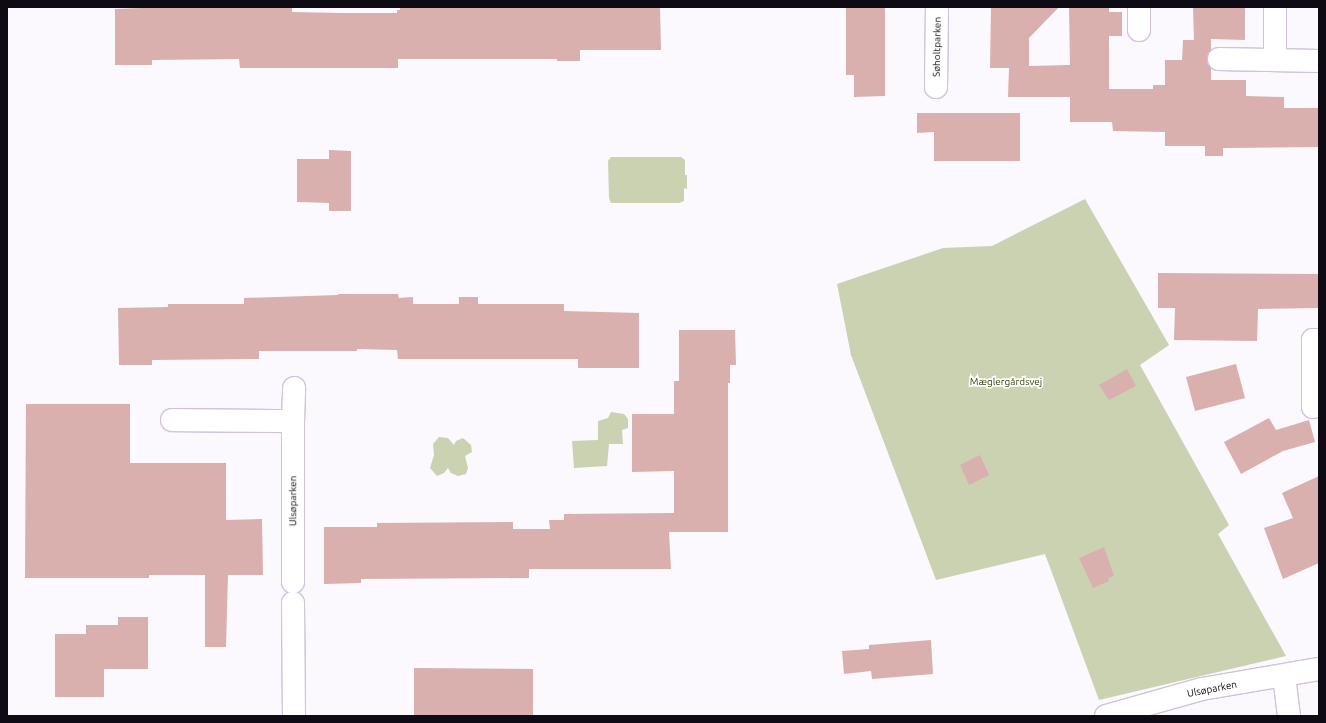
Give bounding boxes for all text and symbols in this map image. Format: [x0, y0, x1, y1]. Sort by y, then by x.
street label: Søholtparken [930, 17, 944, 77]
park label: Mæglergårdsvej [970, 376, 1042, 388]
street label: Ulsøparken [287, 476, 299, 526]
street label: Ulsøparken [1186, 678, 1238, 700]

